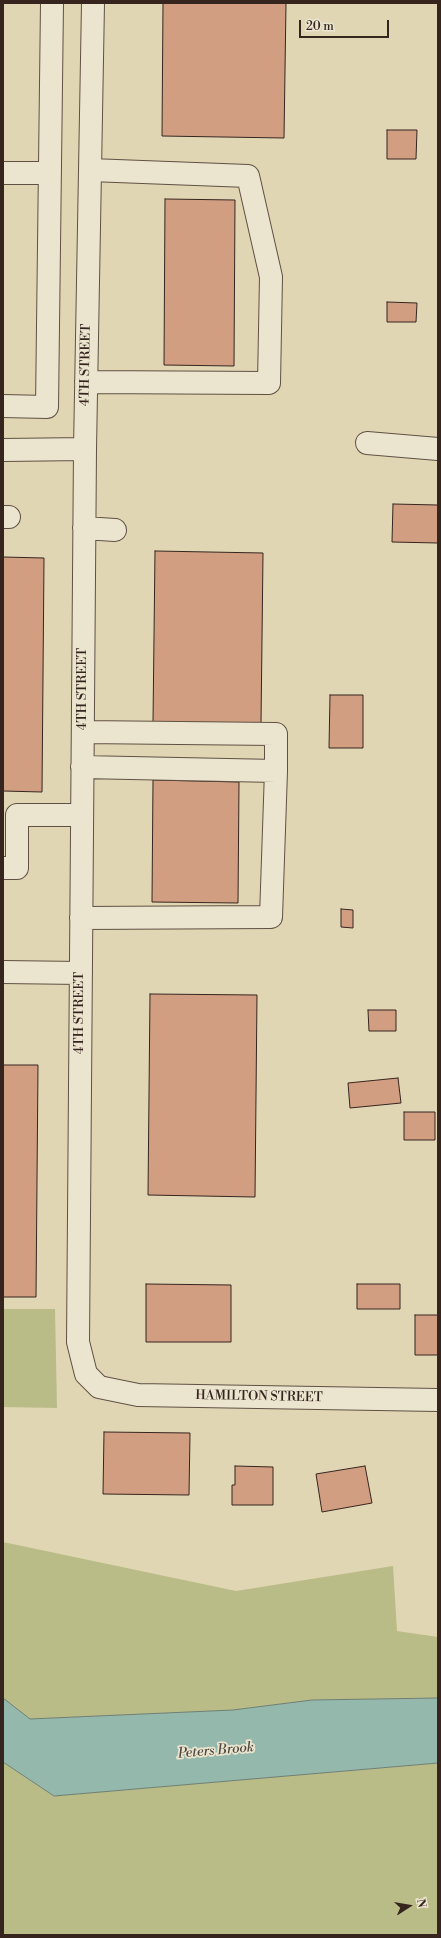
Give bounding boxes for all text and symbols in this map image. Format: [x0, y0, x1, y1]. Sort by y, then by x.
scale bar [301, 12, 391, 38]
text: 20 m [306, 19, 334, 34]
street label: 4TH STREET [77, 324, 95, 406]
street label: 4TH STREET [75, 648, 91, 730]
street label: 4TH STREET [72, 972, 88, 1054]
street label: HAMILTON STREET [195, 1388, 323, 1406]
water label: Peters Brook [177, 1739, 255, 1763]
north arrow [389, 1886, 429, 1926]
text: N [413, 1898, 428, 1909]

